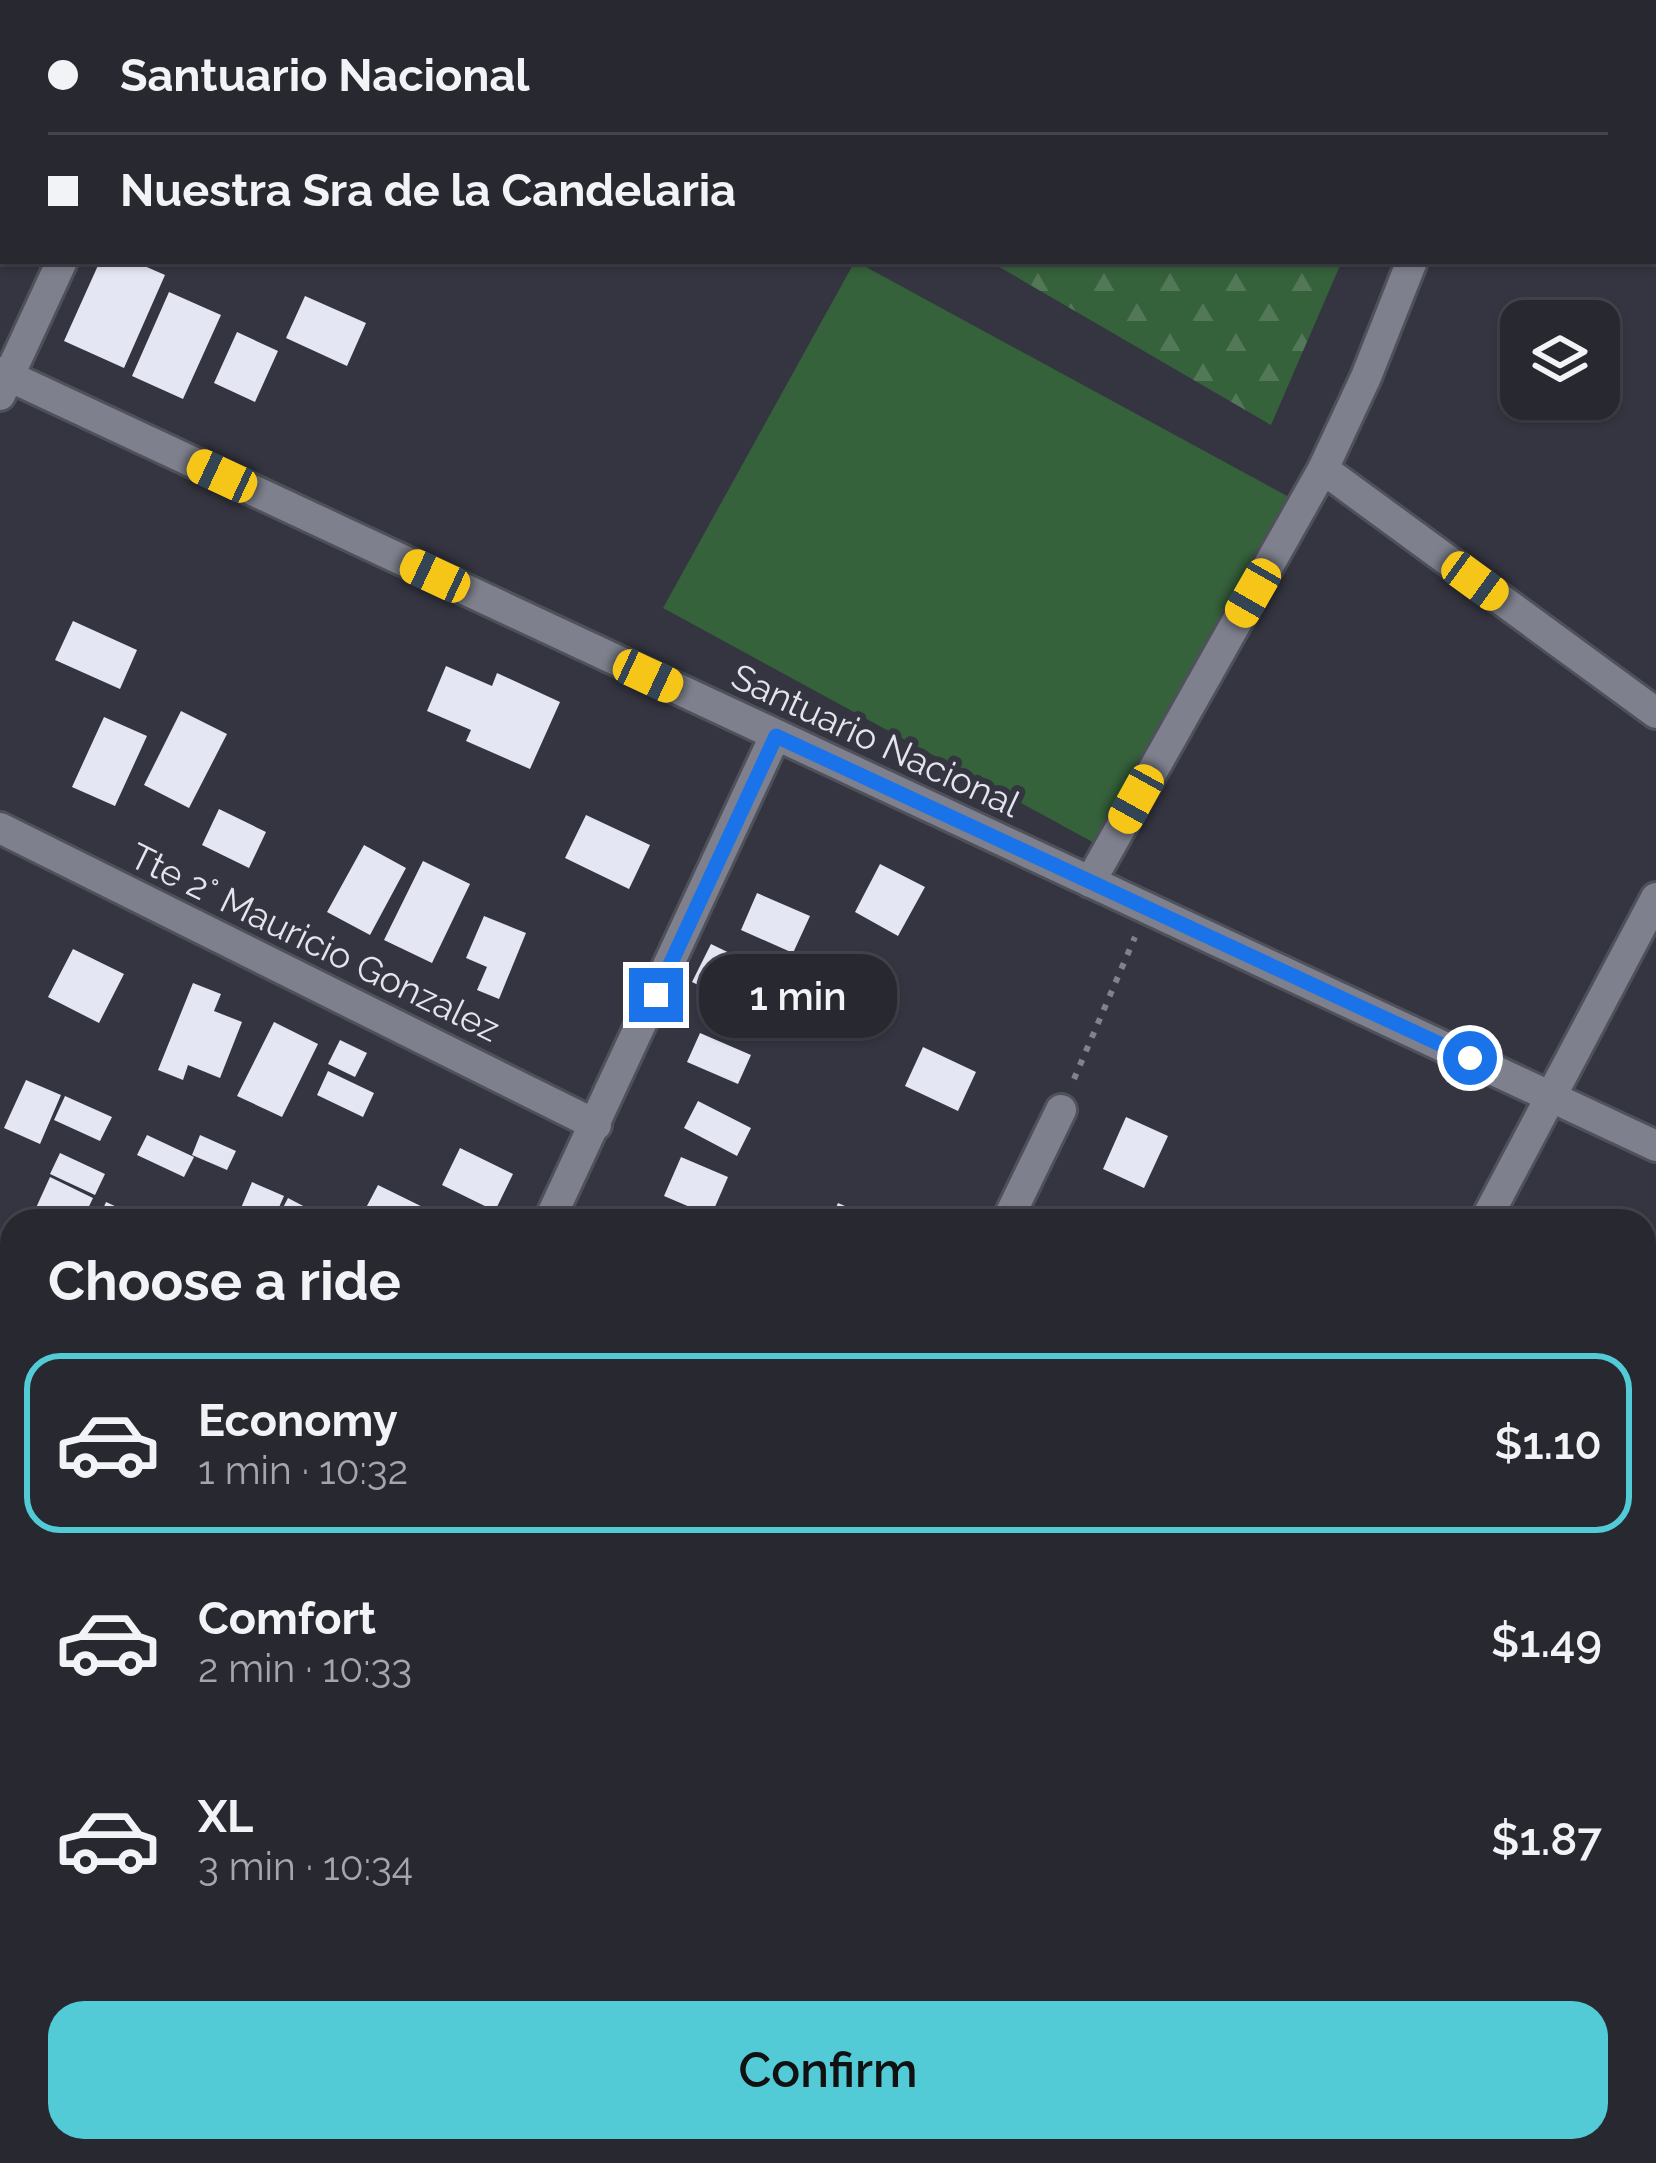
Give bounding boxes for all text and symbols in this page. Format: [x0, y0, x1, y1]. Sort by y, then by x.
text: Santuario Nacional [120, 49, 530, 102]
text: Nuestra Sra de la Candelaria [120, 164, 736, 217]
map controls [1500, 300, 1620, 420]
button: layers [1500, 300, 1620, 420]
car [182, 444, 262, 508]
car [395, 544, 475, 608]
car [1435, 545, 1515, 617]
car [1219, 553, 1287, 633]
car [608, 644, 688, 708]
street label: Santuario Nacional [725, 655, 1027, 825]
car [1103, 759, 1169, 839]
street label: Tte 2° Mauricio Gonzalez [123, 834, 507, 1050]
callout: 1 min [698, 953, 896, 1037]
route end [629, 968, 683, 1022]
text: 1 min [750, 973, 846, 1019]
route start [1443, 1031, 1497, 1085]
text: Choose a ride [48, 1249, 401, 1313]
icon: car [54, 1389, 162, 1497]
text: Economy [198, 1394, 398, 1447]
text: $1.10 [1494, 1417, 1602, 1470]
text: 1 min · 10:32 [198, 1447, 408, 1493]
icon: car [54, 1587, 162, 1695]
text: Comfort [198, 1592, 376, 1645]
text: $1.49 [1491, 1615, 1602, 1668]
text: 2 min · 10:33 [198, 1645, 412, 1691]
icon: car [54, 1785, 162, 1893]
text: XL [198, 1790, 253, 1843]
text: $1.87 [1491, 1813, 1602, 1866]
text: 3 min · 10:34 [198, 1843, 413, 1889]
button: Confirm [48, 2001, 1608, 2139]

